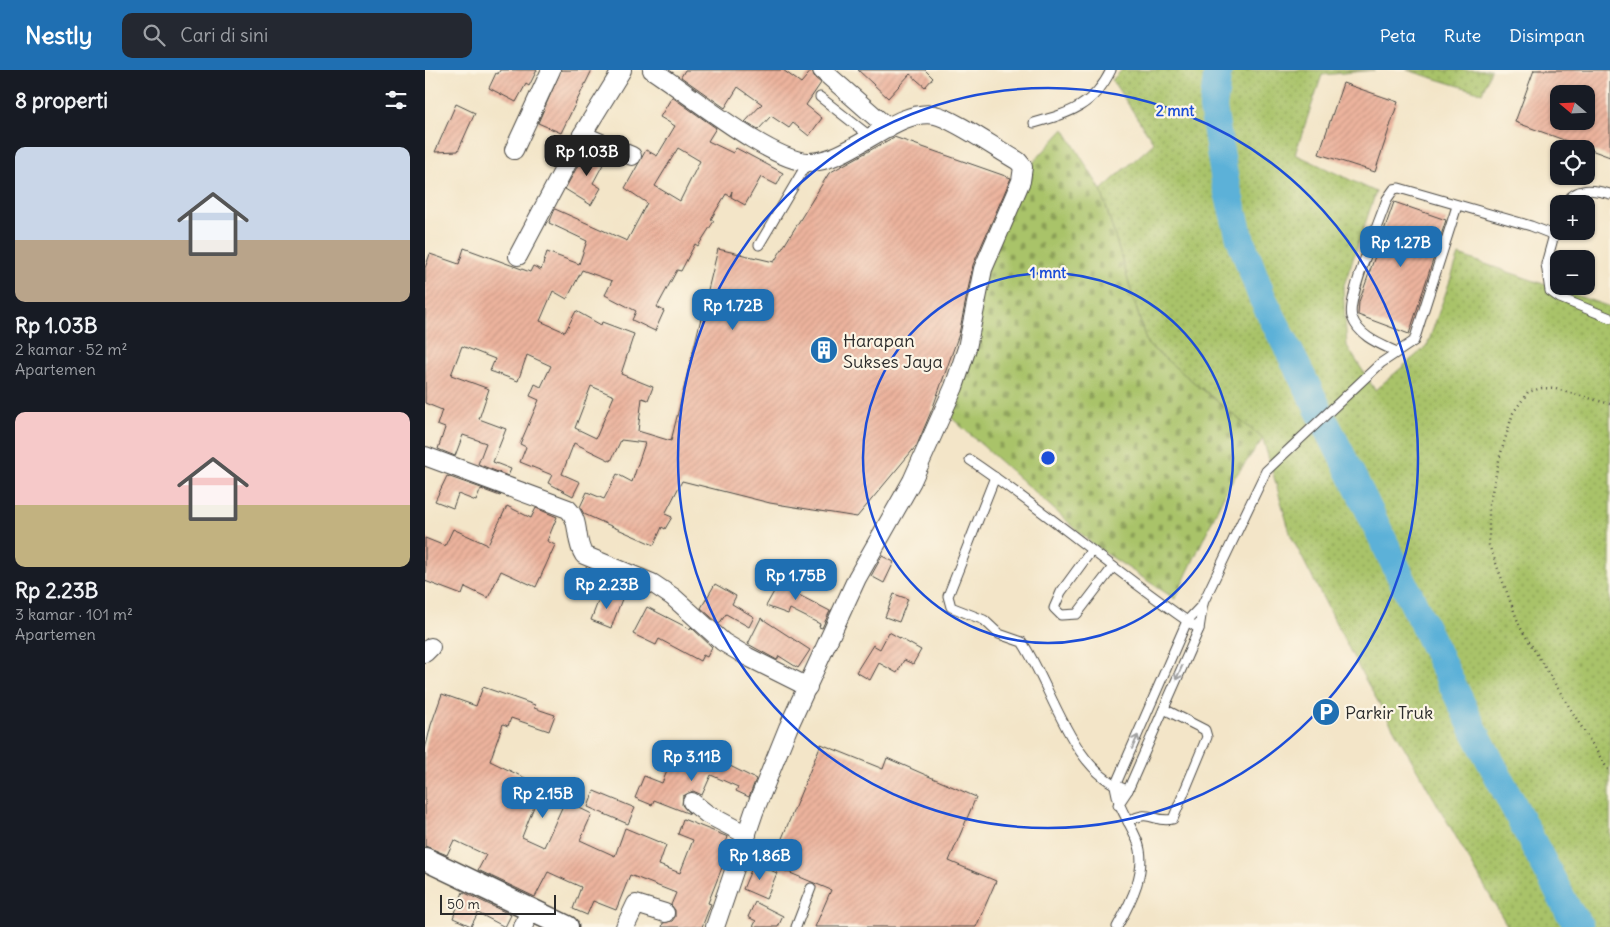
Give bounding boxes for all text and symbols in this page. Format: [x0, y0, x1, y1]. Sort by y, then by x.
search box [122, 13, 472, 58]
text: Nestly [25, 20, 92, 50]
icon: search [140, 21, 168, 49]
text: Cari di sini [180, 23, 268, 47]
text: Peta [1380, 24, 1416, 47]
text: Rute [1444, 24, 1481, 47]
text: Disimpan [1509, 24, 1585, 47]
north arrow [1550, 85, 1595, 130]
map controls [1550, 85, 1595, 295]
icon: filters [382, 86, 410, 114]
text: 8 properti [15, 87, 108, 114]
text: 2 mnt [1156, 101, 1195, 120]
pin: Rp 1.03B [535, 134, 639, 177]
button: locate [1550, 140, 1595, 185]
text: Rp 1.03B [556, 141, 618, 161]
icon: home [168, 179, 258, 269]
button: + [1550, 195, 1595, 240]
pin: Rp 1.27B [1349, 226, 1453, 268]
text: Rp 1.27B [1371, 232, 1431, 252]
button: − [1550, 250, 1595, 295]
text: 1 mnt [1030, 263, 1067, 282]
pin: Rp 1.72B [681, 288, 785, 331]
text: Rp 1.72B [703, 295, 763, 315]
text: Rp 1.03B [15, 312, 98, 339]
place label: Harapan Sukses Jaya [843, 329, 943, 373]
building icon: Harapan Sukses Jaya [809, 335, 839, 365]
text: 2 kamar · 52 m² [15, 339, 127, 359]
text: Apartemen [15, 359, 96, 379]
icon: home [168, 444, 258, 534]
centre of rings [1039, 449, 1057, 467]
pin: Rp 1.75B [744, 558, 848, 601]
text: Rp 1.75B [766, 565, 826, 585]
pin: Rp 2.23B [555, 568, 659, 610]
text: Rp 2.23B [575, 574, 639, 594]
text: Rp 2.23B [15, 577, 98, 604]
text: 3 kamar · 101 m² [15, 604, 133, 624]
text: Apartemen [15, 624, 96, 644]
one-way arrow [1174, 665, 1184, 680]
parking icon: Parkir Truk [1311, 697, 1341, 727]
place label: Parkir Truk [1345, 701, 1433, 724]
one-way arrow [1130, 735, 1140, 750]
pin: Rp 3.11B [640, 740, 744, 782]
text: Rp 3.11B [663, 746, 721, 766]
pin: Rp 2.15B [491, 776, 595, 819]
text: Rp 2.15B [513, 783, 573, 803]
pin: Rp 1.86B [708, 838, 812, 881]
text: Rp 1.86B [729, 845, 791, 865]
scale bar [440, 892, 556, 915]
text: 50 m [447, 895, 480, 913]

